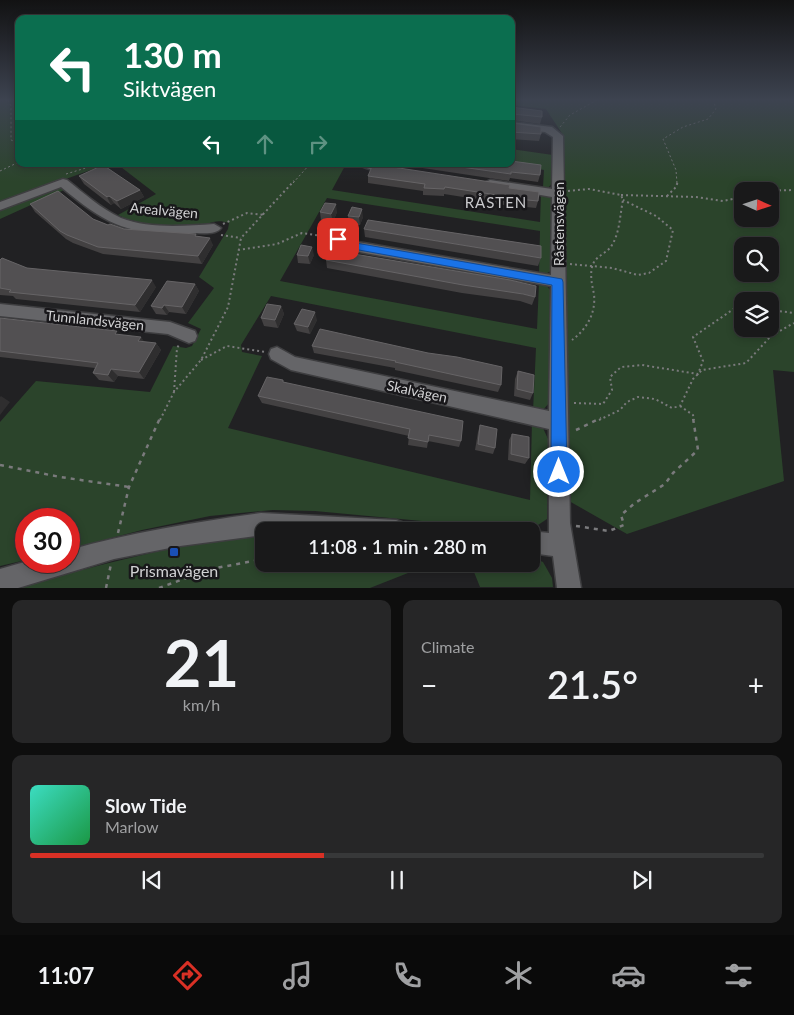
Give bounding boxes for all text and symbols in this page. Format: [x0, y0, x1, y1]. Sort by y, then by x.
text: 130 m [123, 33, 222, 75]
icon: left [40, 35, 105, 100]
text: Siktvägen [123, 75, 216, 102]
icon: left [198, 130, 226, 158]
icon: ahead [251, 130, 279, 158]
icon: right [304, 130, 332, 158]
street label: Råstensvägen [550, 182, 567, 266]
north arrow [734, 182, 779, 228]
map controls [734, 182, 779, 337]
district label: RÅSTEN [465, 193, 527, 211]
street label: Arealvägen [129, 199, 199, 221]
pin [317, 218, 359, 260]
icon: arrive [324, 225, 352, 253]
button: search [734, 237, 779, 282]
button: layers [734, 292, 779, 337]
street label: Tunnlandsvägen [45, 306, 145, 334]
street label: Skalvägen [385, 376, 449, 406]
position arrow [532, 445, 584, 497]
speed limit sign: 30 [15, 508, 80, 573]
text: 11:08 · 1 min · 280 m [308, 535, 487, 558]
marker: Prismavägen [168, 546, 180, 558]
place label: Prismavägen [130, 561, 218, 580]
text: 21 [164, 623, 239, 701]
text: Climate [421, 637, 474, 656]
text: 21.5° [547, 661, 638, 707]
text: − [421, 668, 437, 702]
text: + [748, 668, 764, 702]
text: km/h [183, 695, 220, 714]
text: Slow Tide [105, 794, 187, 817]
text: Marlow [105, 817, 159, 836]
icon: previous [138, 866, 166, 894]
icon: pause [383, 866, 411, 894]
icon: next [628, 866, 656, 894]
icon: directions [170, 958, 205, 993]
icon: music [280, 958, 315, 993]
icon: phone [390, 958, 425, 993]
icon: climate [501, 958, 536, 993]
icon: car [611, 958, 646, 993]
icon: filters [721, 958, 756, 993]
text: 11:07 [38, 962, 94, 989]

